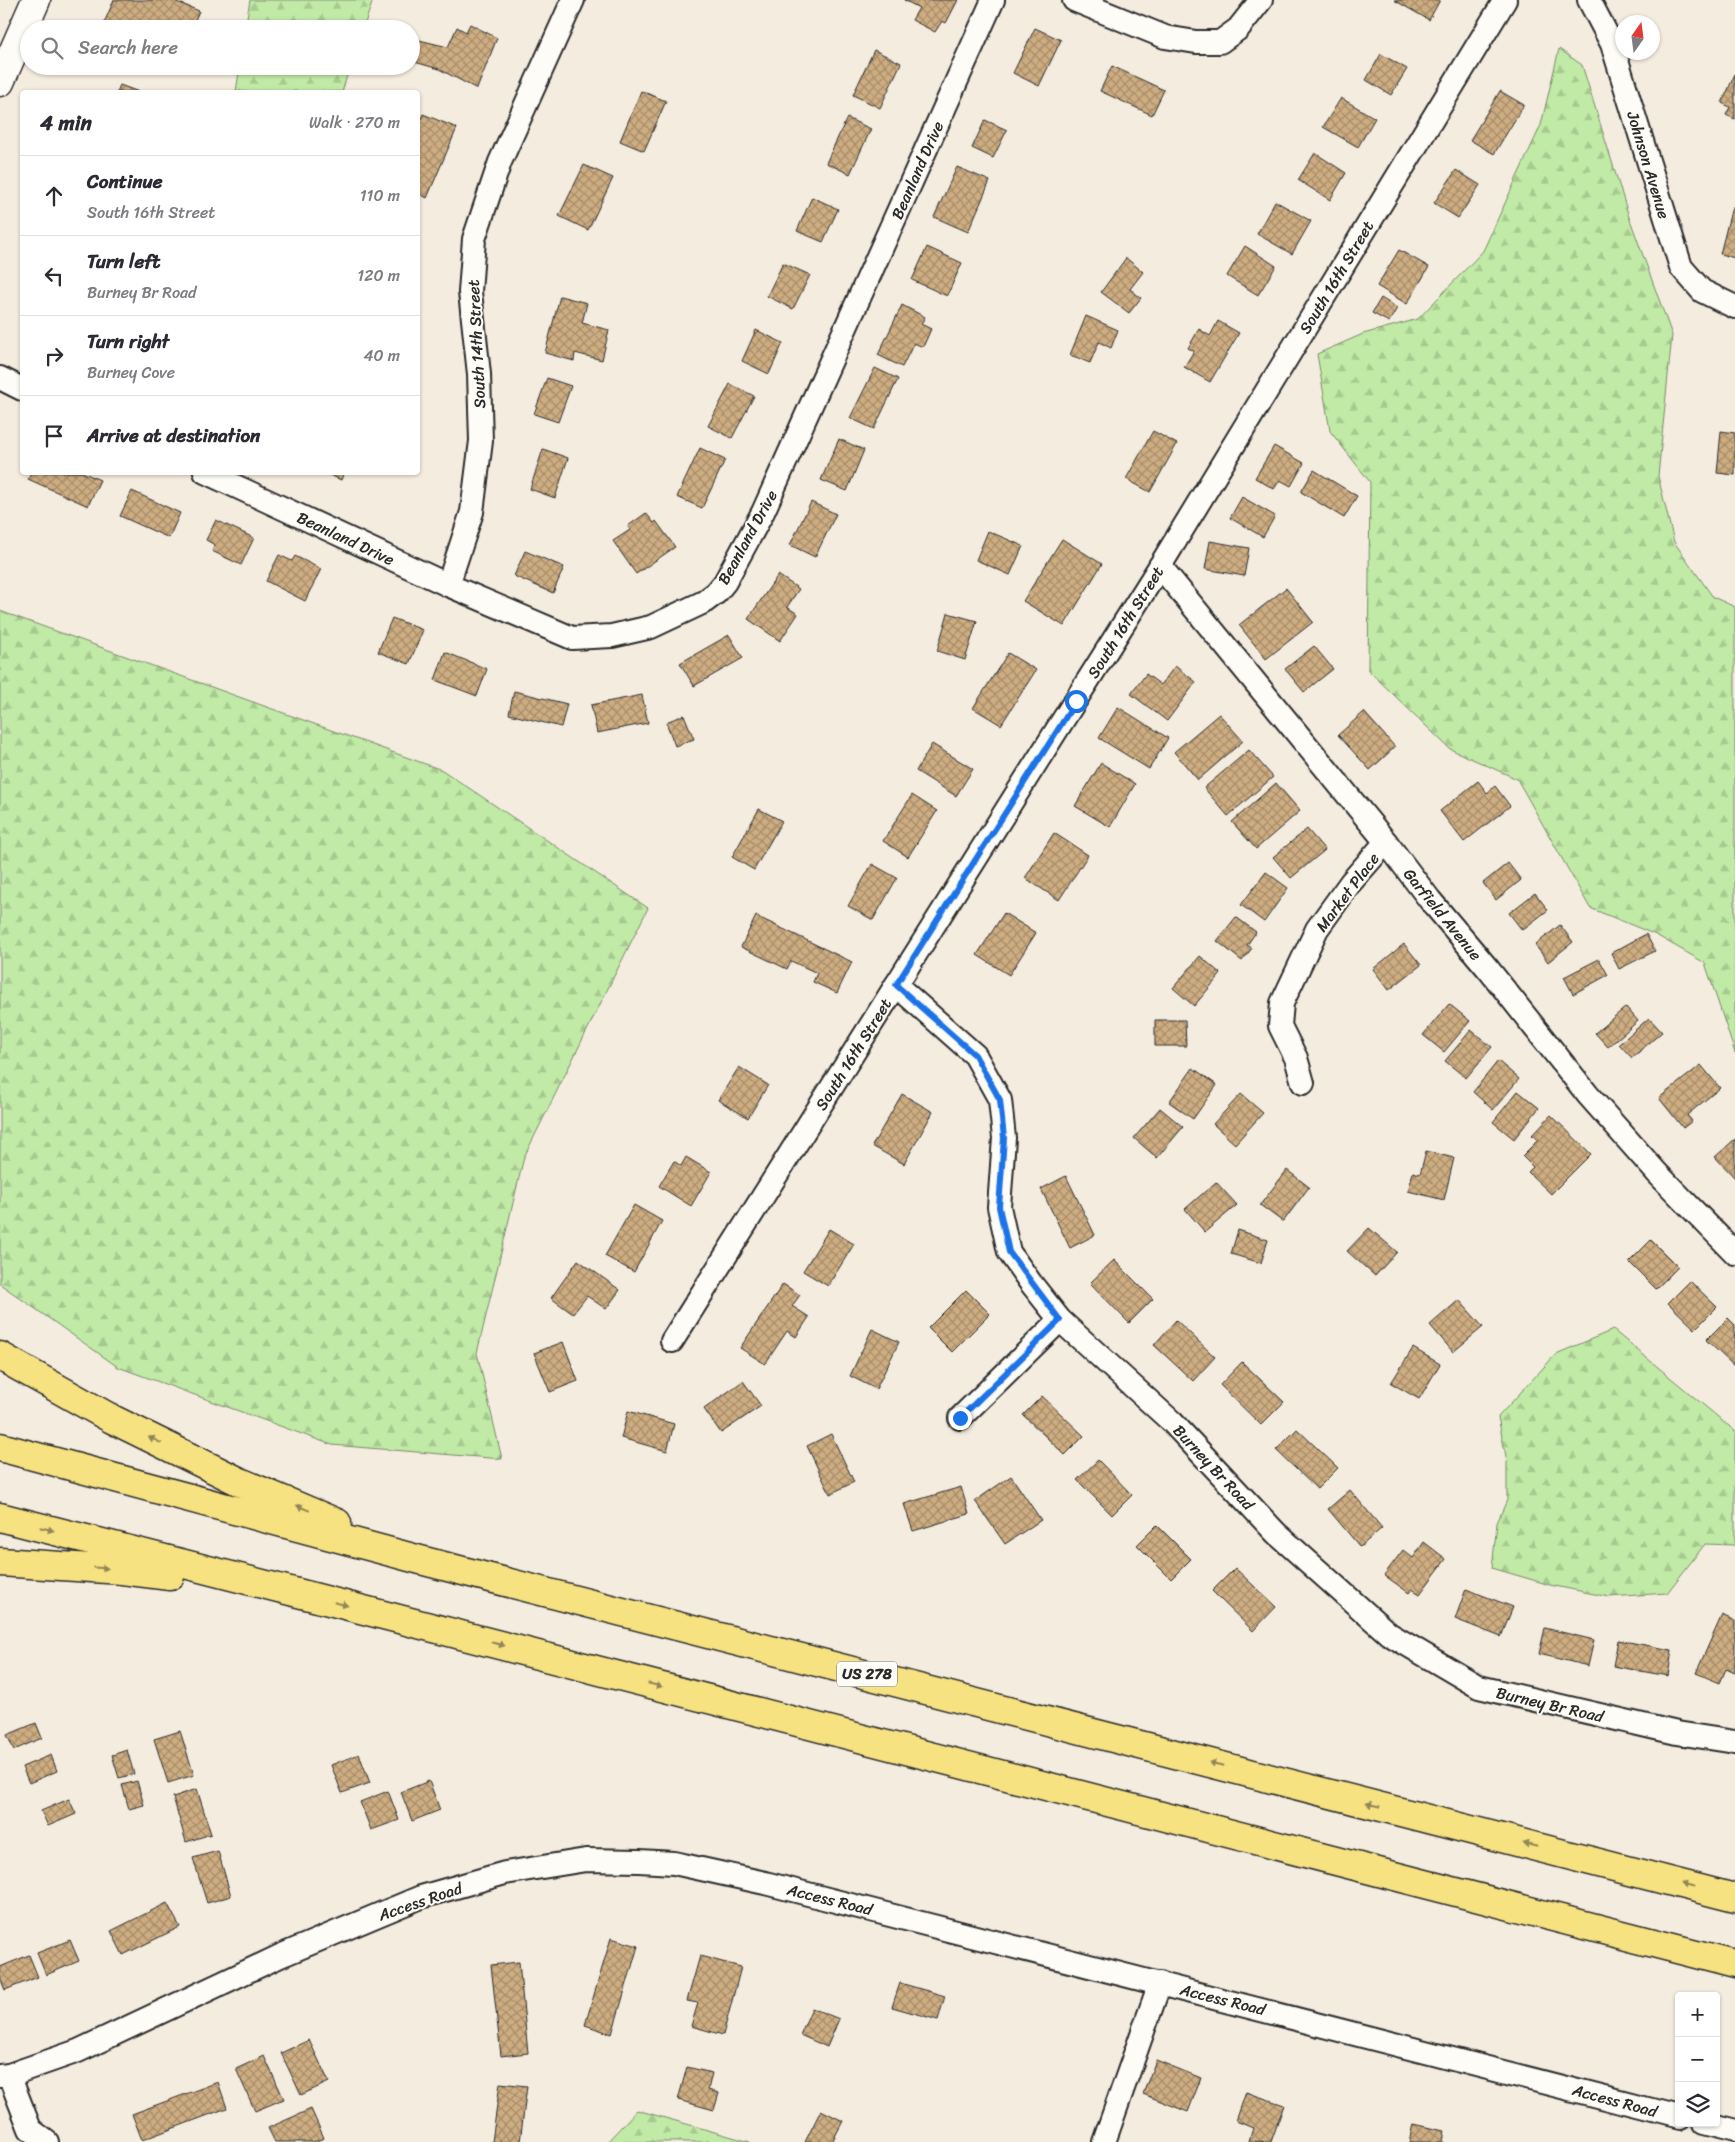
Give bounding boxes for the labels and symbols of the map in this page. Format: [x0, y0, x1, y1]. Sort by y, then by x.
north arrow [1615, 15, 1660, 60]
street label: Johnson Avenue [1618, 107, 1679, 223]
street label: Beanland Drive [883, 116, 952, 224]
street label: South 16th Street [1291, 215, 1382, 340]
street label: South 14th Street [459, 279, 494, 409]
street label: Beanland Drive [709, 484, 786, 590]
street label: Beanland Drive [292, 503, 400, 574]
street label: South 16th Street [1079, 560, 1172, 684]
route start [1065, 690, 1088, 713]
street label: Market Place [1308, 846, 1387, 938]
street label: Garfield Avenue [1396, 861, 1489, 967]
street label: South 16th Street [807, 992, 900, 1116]
route end [949, 1407, 972, 1430]
street label: Burney Br Road [1166, 1417, 1263, 1518]
one-way arrow [148, 1436, 163, 1444]
one-way arrow [296, 1504, 310, 1512]
one-way arrow [40, 1525, 55, 1533]
one-way arrow [93, 1565, 109, 1573]
one-way arrow [333, 1600, 348, 1608]
one-way arrow [490, 1640, 505, 1648]
road number: US 278 [837, 1662, 897, 1686]
street label: Burney Br Road [1493, 1678, 1608, 1731]
one-way arrow [648, 1681, 663, 1689]
one-way arrow [1208, 1760, 1223, 1768]
one-way arrow [1365, 1800, 1380, 1808]
one-way arrow [1523, 1841, 1538, 1849]
street label: Access Road [373, 1873, 468, 1930]
street label: Access Road [783, 1875, 877, 1924]
one-way arrow [1680, 1881, 1695, 1889]
street label: Access Road [1176, 1975, 1270, 2024]
street label: Access Road [1568, 2075, 1662, 2126]

